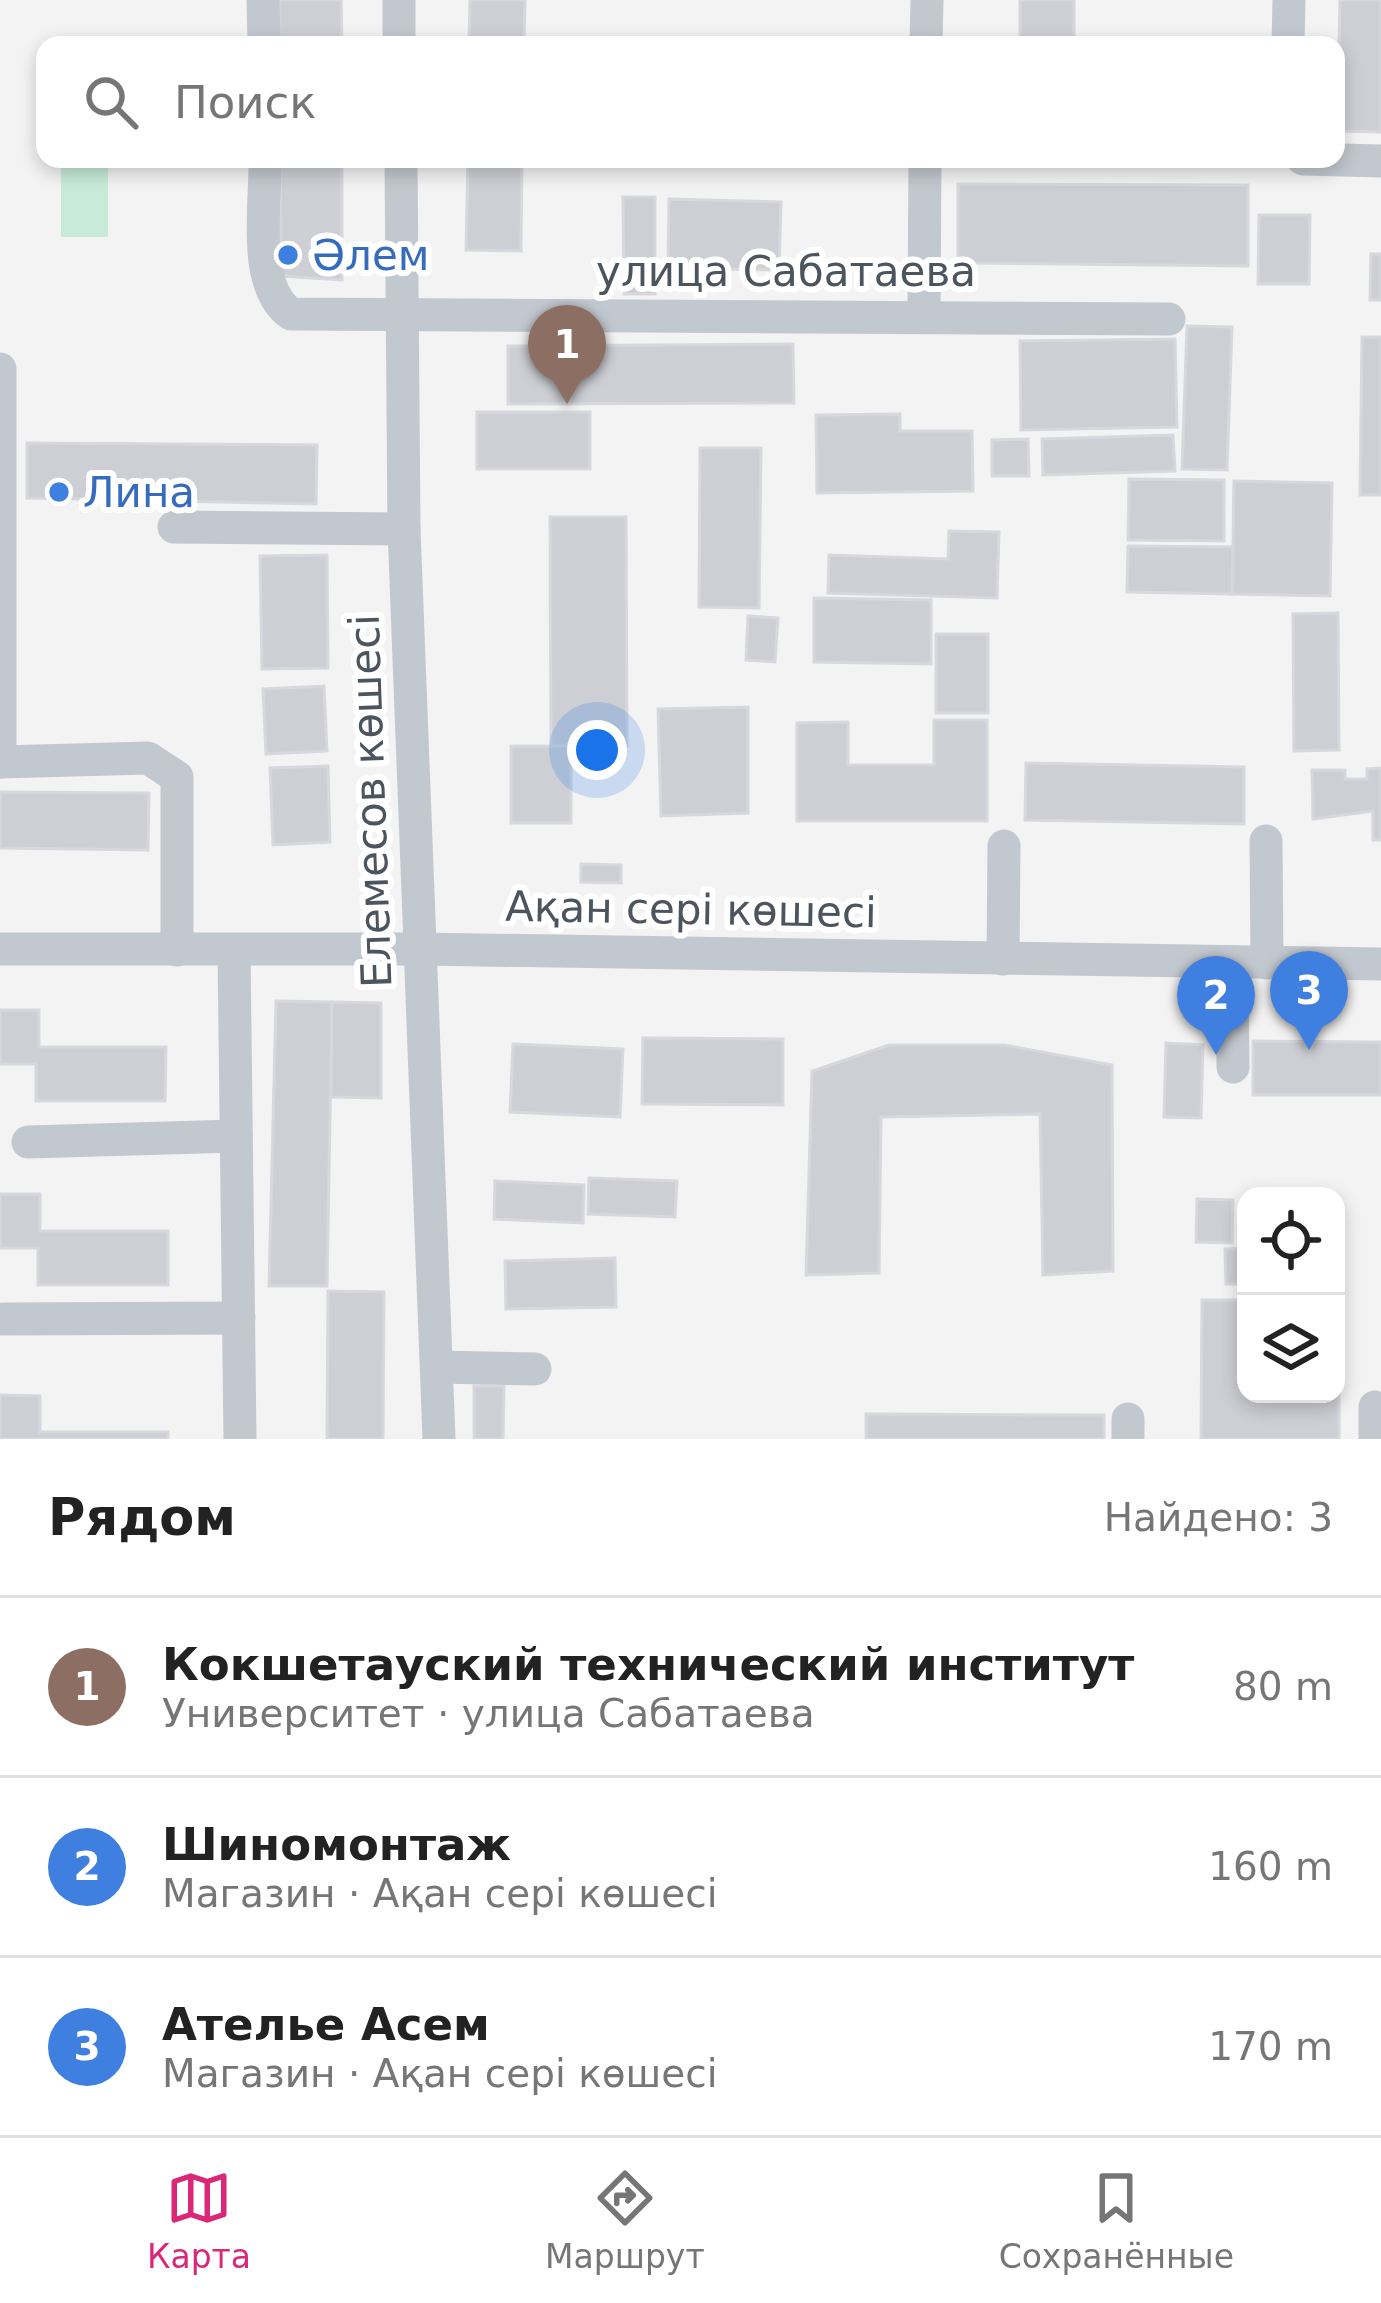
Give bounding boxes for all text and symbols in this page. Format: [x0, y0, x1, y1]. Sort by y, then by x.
search box [36, 36, 1345, 168]
icon: search [78, 69, 144, 135]
text: Поиск [174, 76, 317, 129]
place label: Әлем [312, 231, 429, 280]
marker: Әлем [275, 242, 301, 268]
street label: улица Сабатаева [596, 247, 976, 296]
pin: 1 [528, 305, 606, 404]
place label: Лина [83, 468, 195, 517]
marker: Лина [46, 479, 72, 505]
street label: Елемесов көшесі [339, 613, 402, 989]
your location [567, 720, 627, 780]
street label: Ақан сері көшесі [505, 882, 877, 937]
pin: 3 [1270, 951, 1348, 1050]
pin: 2 [1177, 956, 1255, 1055]
map controls [1237, 1187, 1345, 1403]
button: locate [1237, 1187, 1345, 1295]
button: layers [1237, 1295, 1345, 1403]
text: Рядом [48, 1488, 236, 1547]
text: Найдено: 3 [1104, 1495, 1333, 1540]
text: Кокшетауский технический институт [162, 1638, 1134, 1691]
text: 1 [73, 1664, 101, 1709]
text: 80 m [1233, 1664, 1333, 1709]
text: Университет · улица Сабатаева [162, 1691, 815, 1736]
text: Шиномонтаж [162, 1818, 511, 1871]
text: 2 [73, 1844, 101, 1889]
text: 160 m [1208, 1844, 1333, 1889]
text: Магазин · Ақан сері көшесі [162, 1871, 718, 1916]
text: Ателье Асем [162, 1998, 490, 2051]
text: 3 [73, 2024, 101, 2069]
text: 170 m [1208, 2024, 1333, 2069]
text: Магазин · Ақан сері көшесі [162, 2051, 718, 2096]
tab: Карта [147, 2165, 251, 2276]
tab: Маршрут [545, 2165, 705, 2276]
tab: Сохранённые [999, 2165, 1234, 2276]

